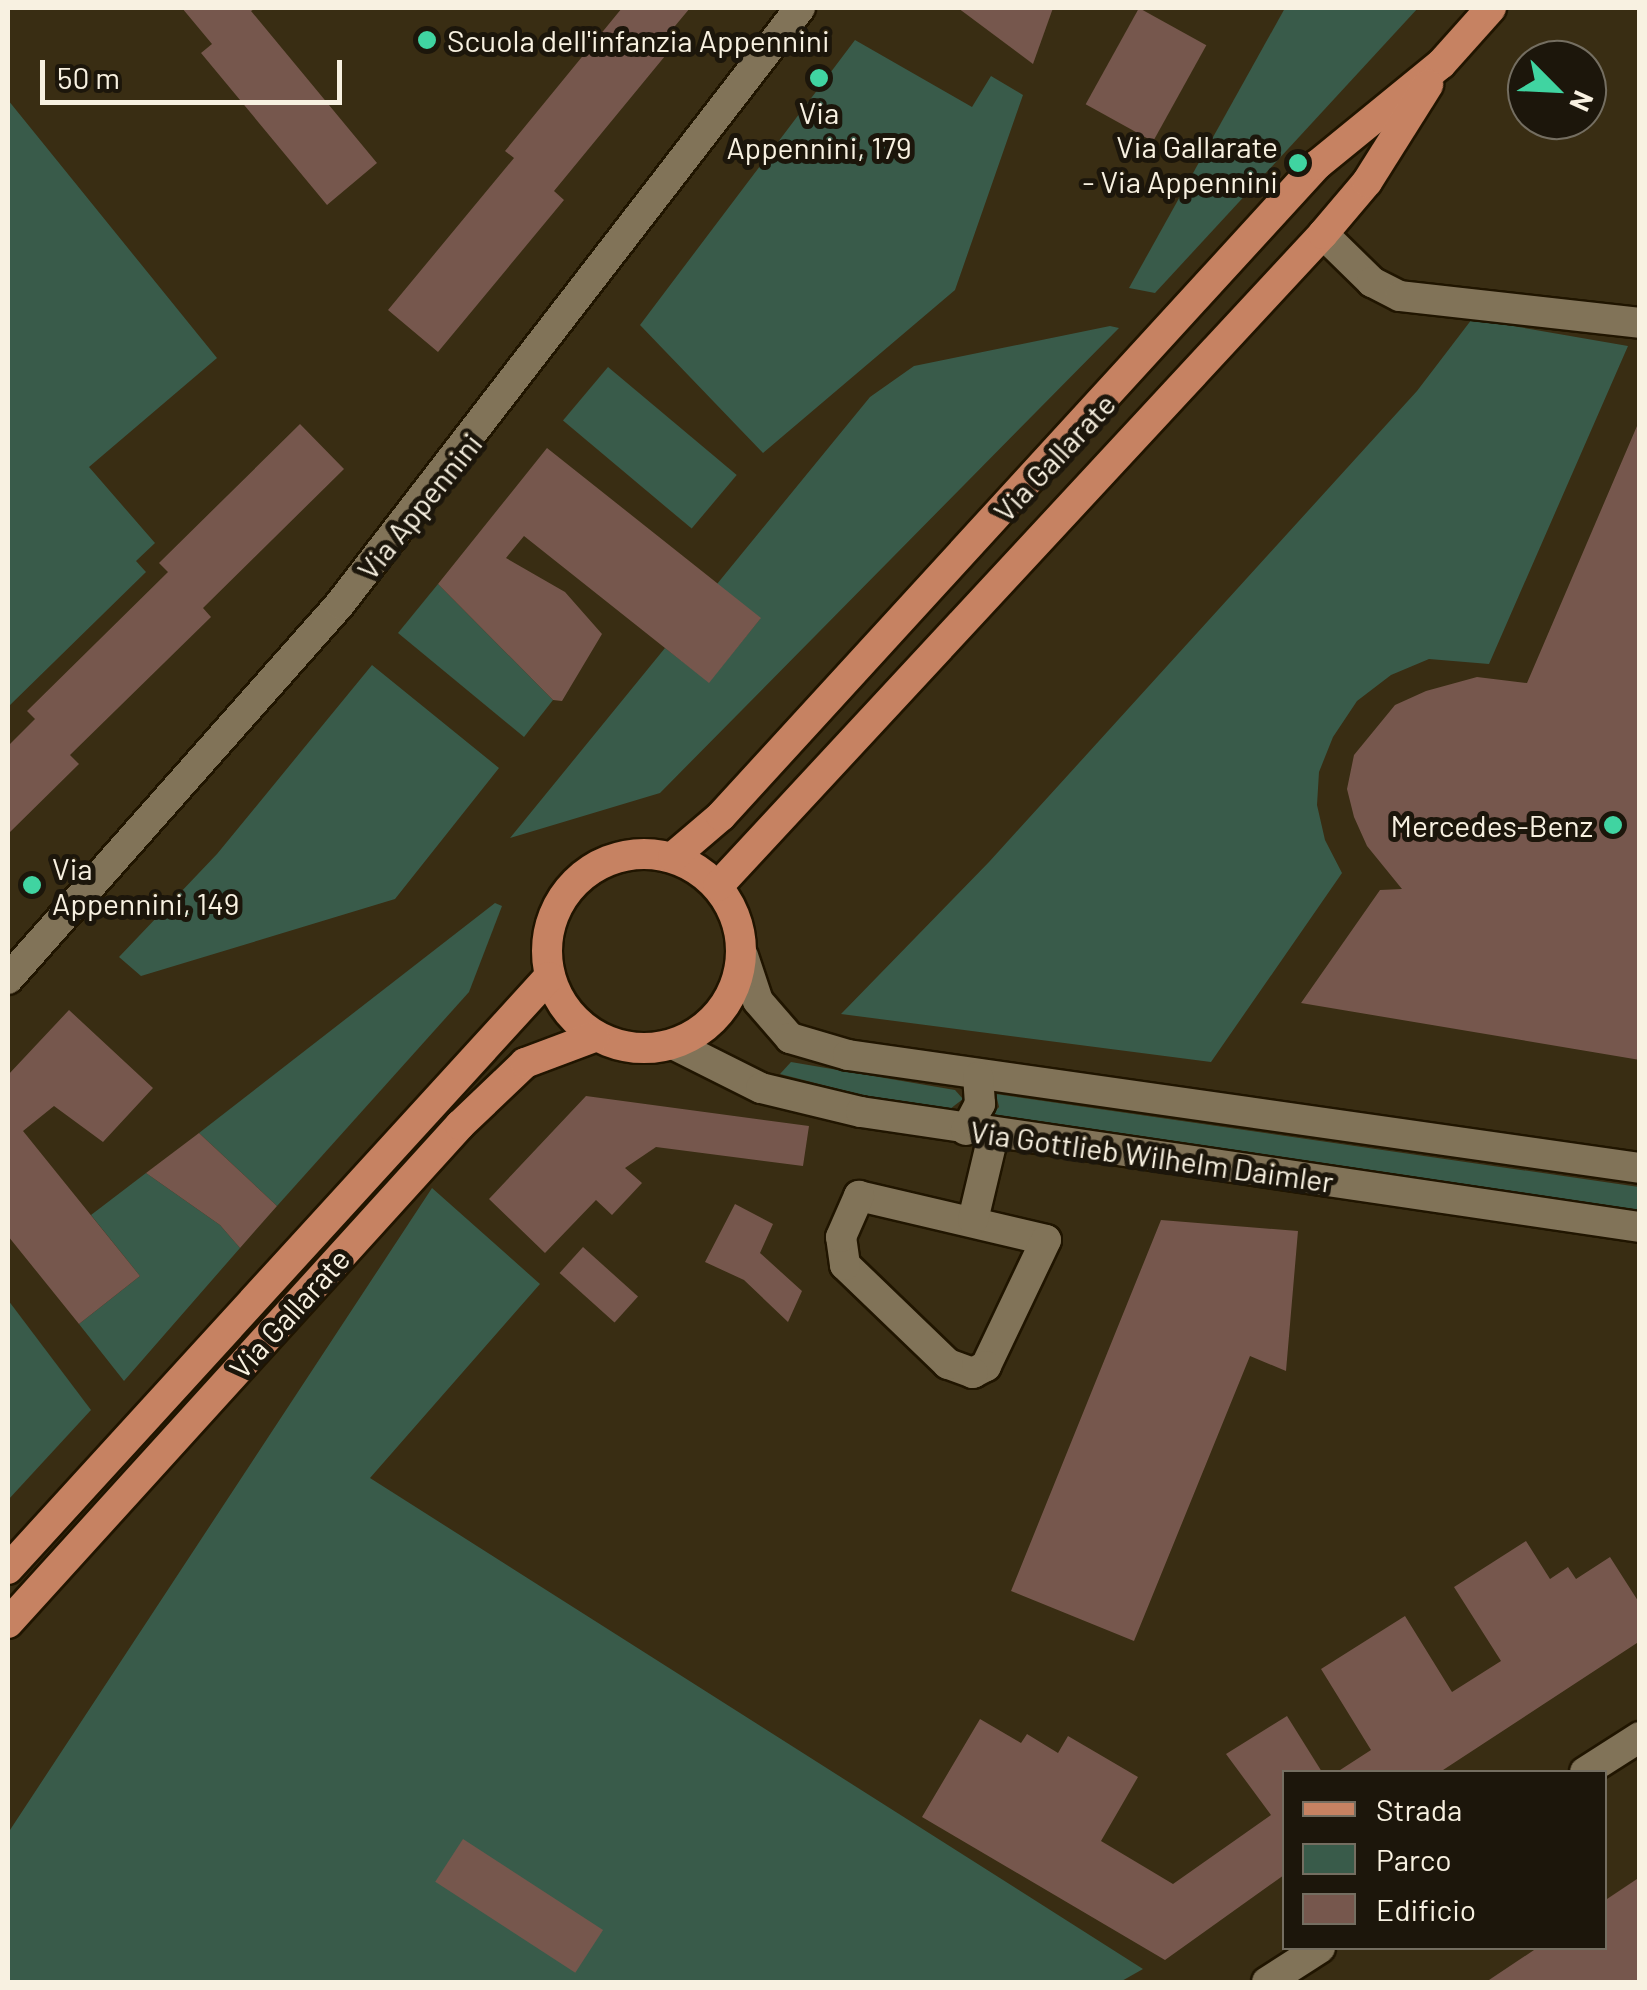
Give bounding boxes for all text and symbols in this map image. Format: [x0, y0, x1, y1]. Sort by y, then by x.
place label: Scuola dell'infanzia Appennini [447, 22, 830, 58]
marker: Scuola dell'infanzia Appennini [416, 29, 438, 51]
scale bar [45, 40, 348, 102]
north arrow [1507, 40, 1607, 140]
text: 50 m [57, 59, 120, 95]
marker: Via Appennini, 179 [808, 67, 830, 89]
text: N [1563, 86, 1602, 117]
place label: Via Appennini, 179 [726, 94, 912, 164]
place label: Via Gallarate - Via Appennini [1083, 128, 1278, 198]
marker: Via Gallarate - Via Appennini [1287, 152, 1309, 174]
street label: Via Gallarate [986, 386, 1122, 528]
street label: Via Appennini [349, 426, 489, 586]
place label: Mercedes-Benz [1391, 807, 1593, 843]
marker: Mercedes-Benz [1602, 814, 1624, 836]
place label: Via Appennini, 149 [52, 850, 239, 920]
marker: Via Appennini, 149 [21, 874, 43, 896]
street label: Via Gottlieb Wilhelm Daimler [968, 1113, 1336, 1199]
street label: Via Gallarate [221, 1241, 357, 1385]
legend [1282, 1770, 1607, 1950]
text: Strada [1376, 1791, 1462, 1827]
text: Parco [1376, 1841, 1452, 1877]
text: Edificio [1376, 1891, 1476, 1927]

